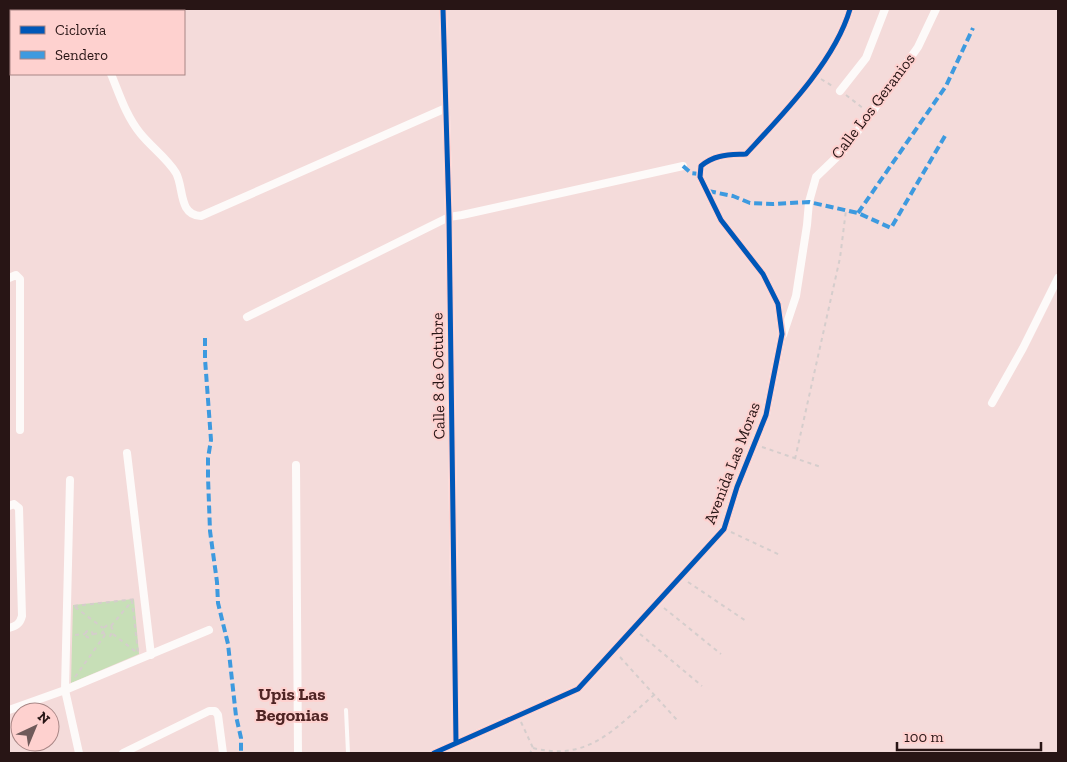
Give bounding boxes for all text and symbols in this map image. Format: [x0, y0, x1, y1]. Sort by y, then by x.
legend [10, 10, 185, 75]
text: Ciclovía [55, 21, 106, 39]
text: Sendero [55, 46, 108, 64]
street label: Calle Los Geranios [827, 49, 919, 163]
street label: Calle 8 de Octubre [427, 313, 449, 439]
street label: Avenida Las Moras [700, 399, 764, 527]
district label: Upis Las Begonias [256, 683, 328, 726]
north arrow [10, 702, 60, 752]
text: N [34, 708, 54, 728]
scale bar [897, 720, 1041, 752]
text: 100 m [904, 728, 943, 746]

